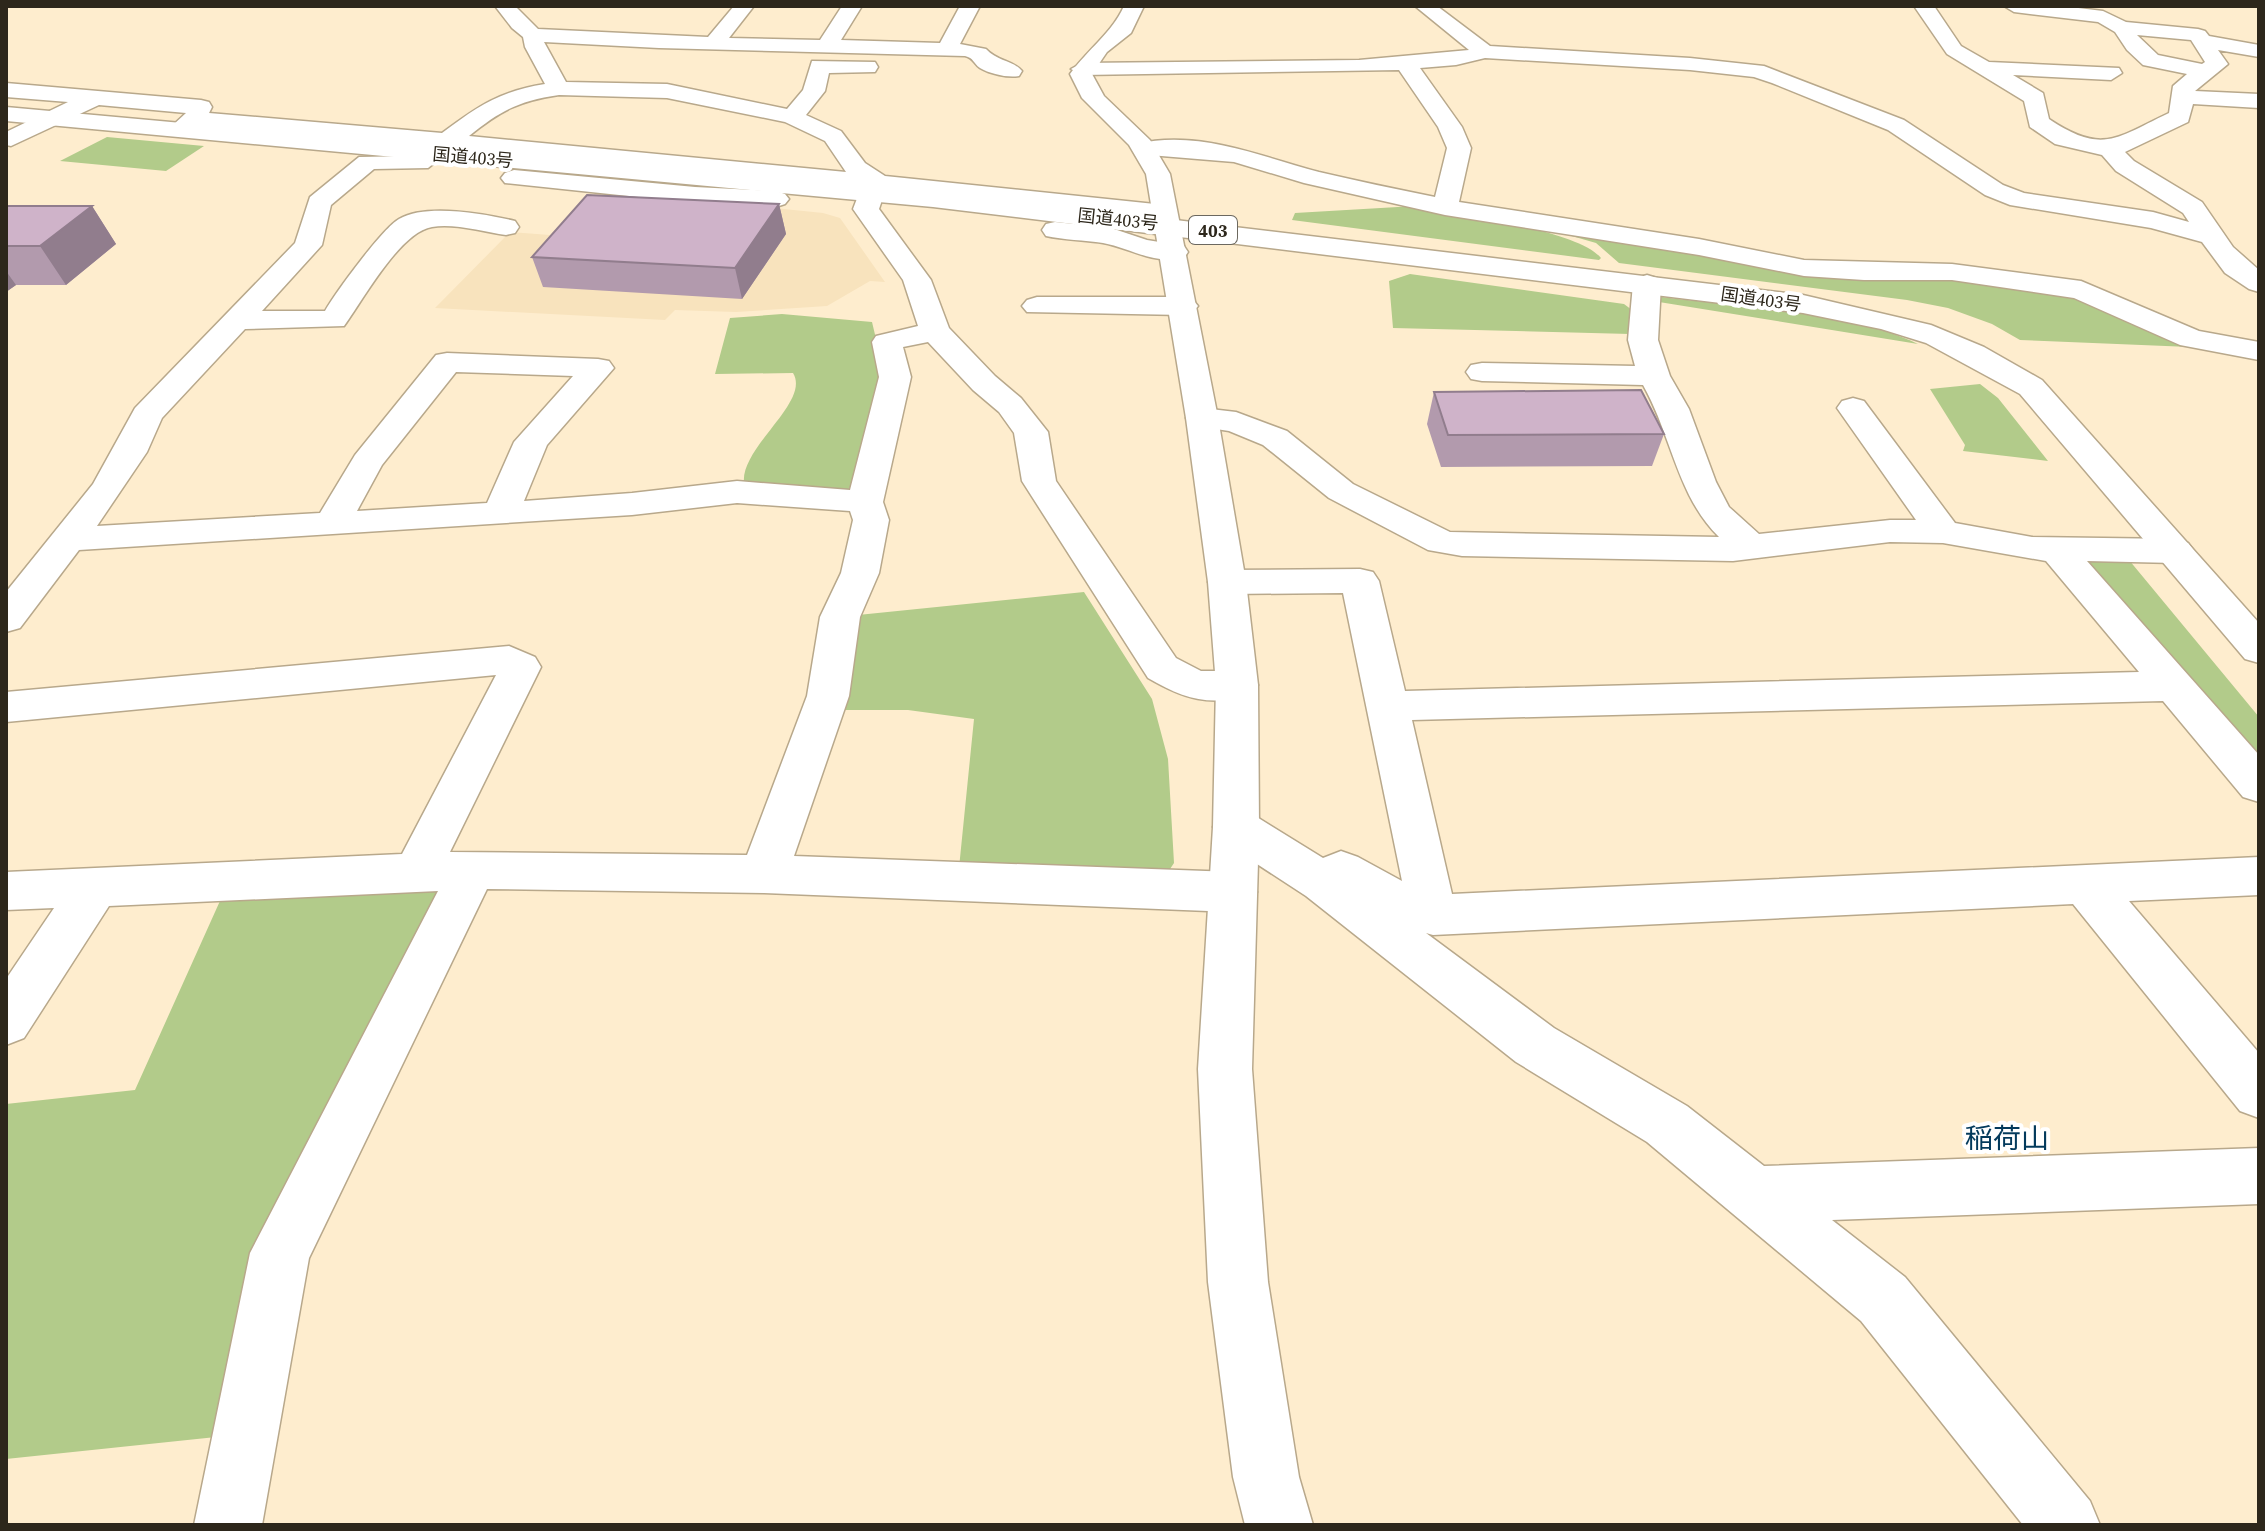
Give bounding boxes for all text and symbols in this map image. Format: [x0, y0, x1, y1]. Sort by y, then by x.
street label: 国道403号 [432, 141, 514, 173]
street label: 国道403号 [1076, 202, 1160, 236]
road number: 403 [1189, 216, 1237, 244]
street label: 国道403号 [1719, 281, 1803, 317]
district label: 稲荷山 [1965, 1119, 2049, 1157]

